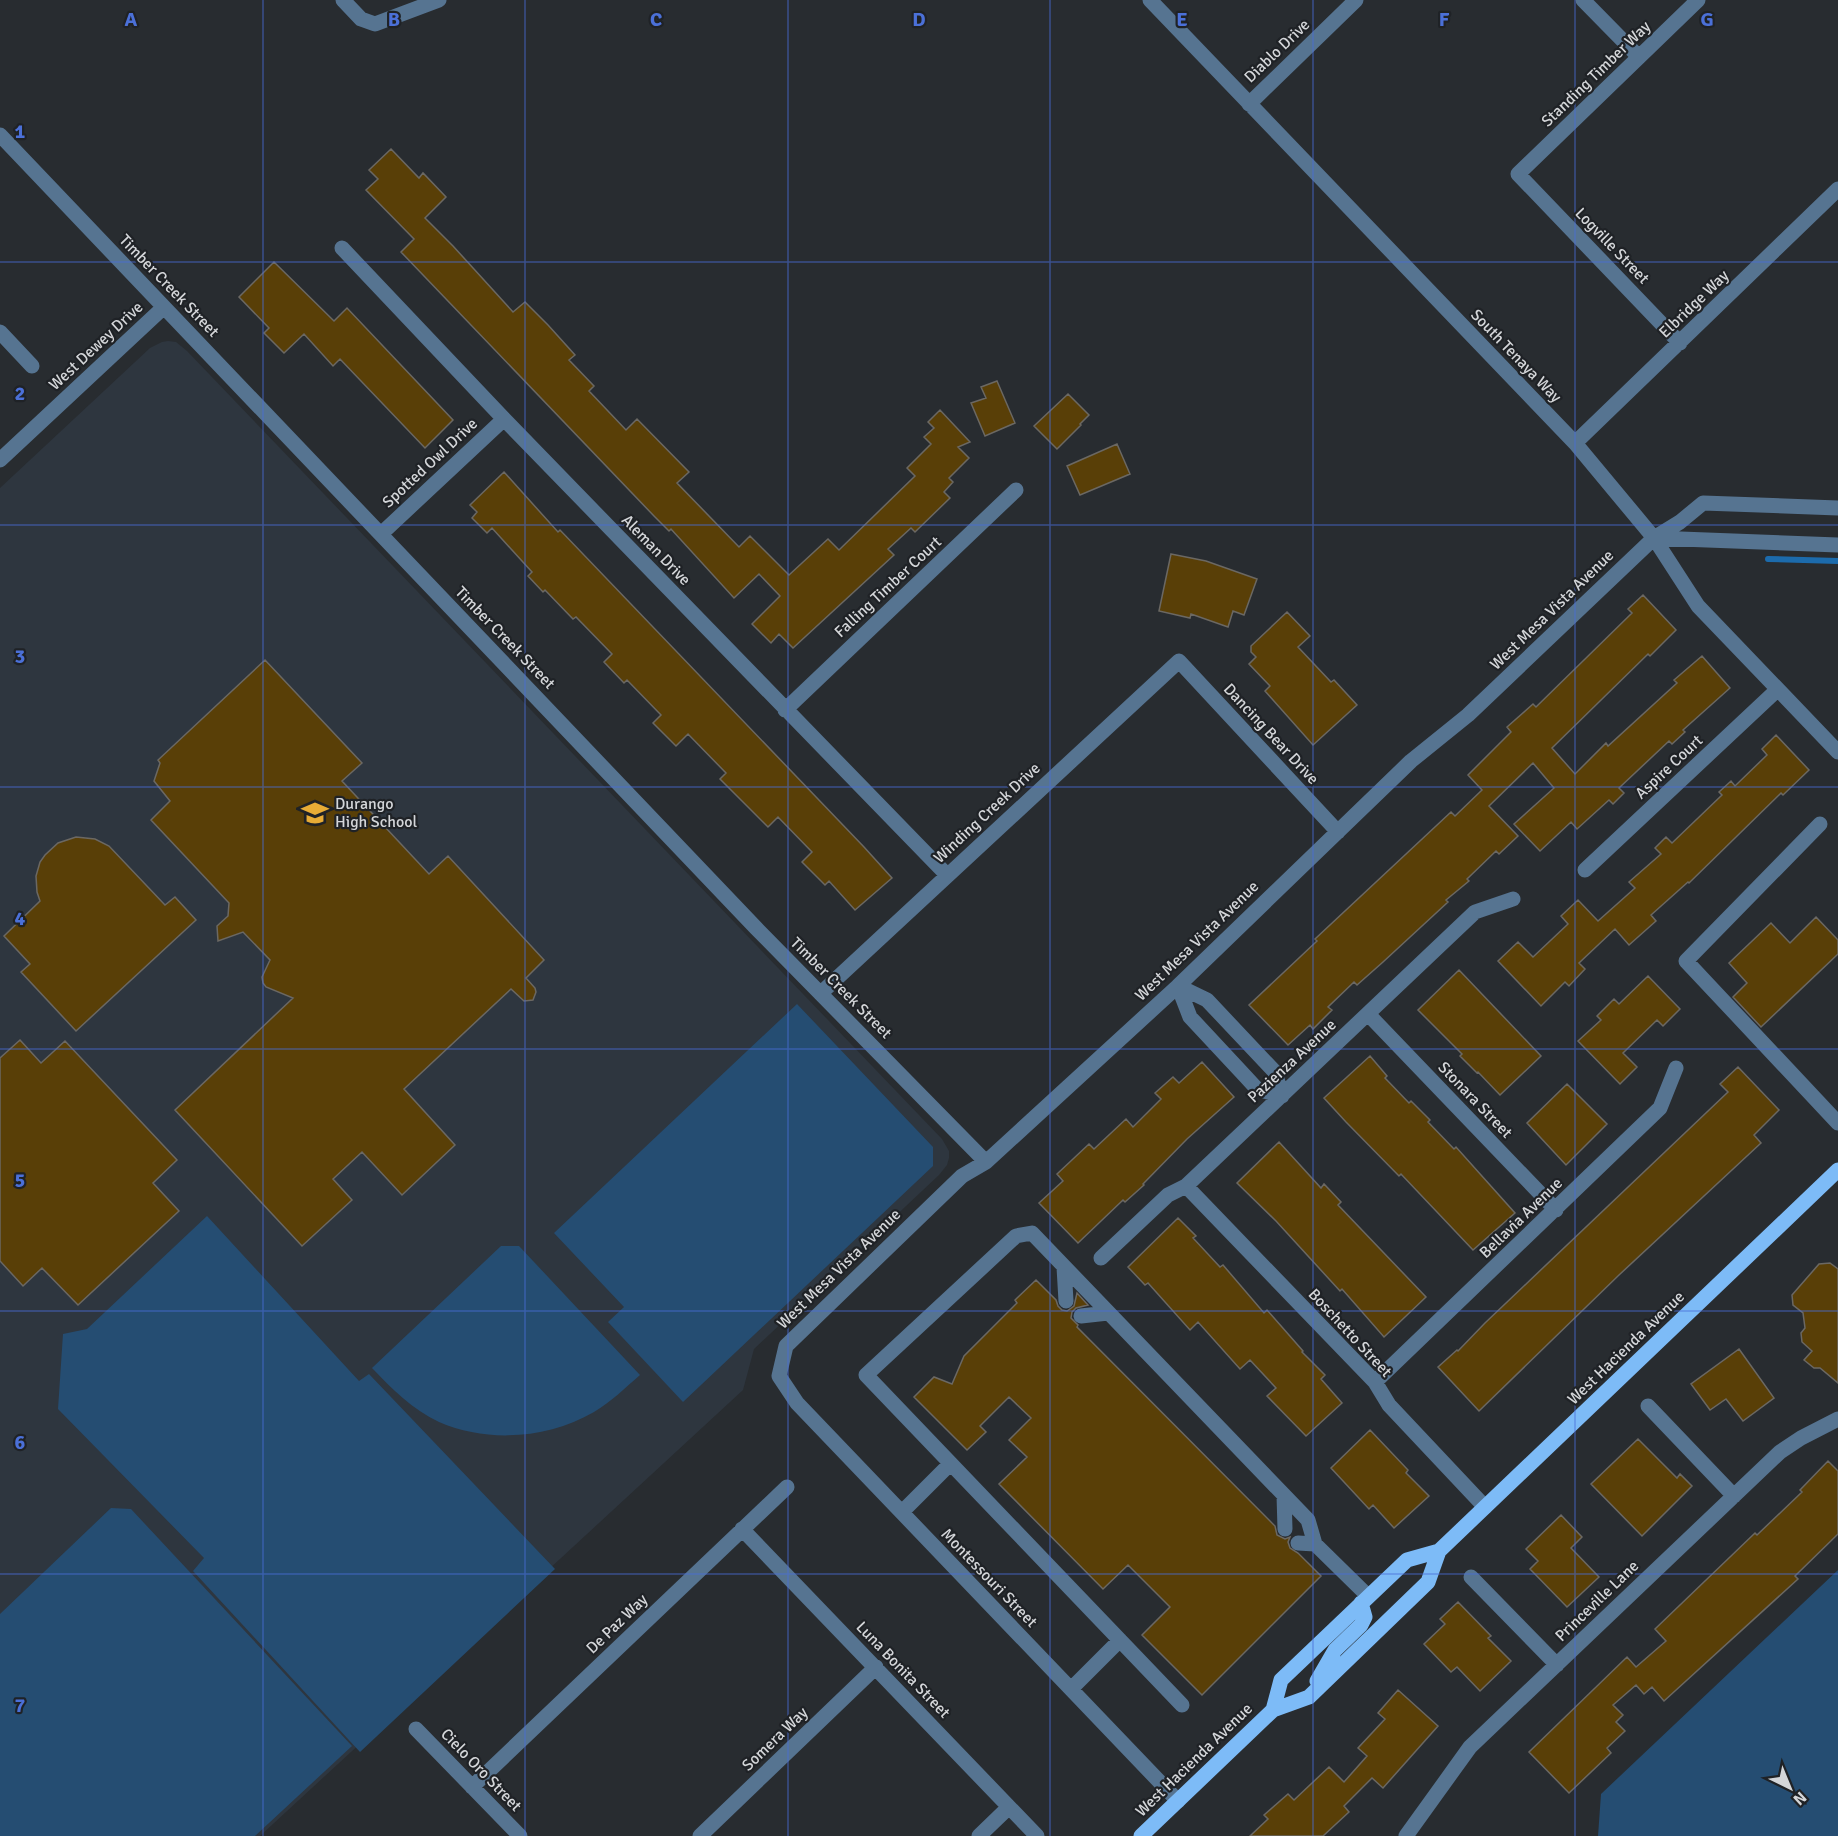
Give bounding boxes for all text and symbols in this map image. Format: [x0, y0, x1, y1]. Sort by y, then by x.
text: A [125, 7, 138, 32]
text: B [388, 7, 400, 32]
text: C [650, 7, 662, 32]
text: D [912, 7, 926, 32]
text: E [1176, 7, 1188, 32]
text: F [1439, 7, 1450, 32]
text: G [1700, 7, 1714, 32]
street label: Diablo Drive [1240, 15, 1314, 87]
street label: Standing Timber Way [1537, 16, 1655, 131]
text: 1 [15, 119, 26, 144]
street label: Logville Street [1571, 204, 1654, 289]
street label: Timber Creek Street [115, 230, 223, 342]
street label: Elbridge Way [1655, 265, 1734, 342]
street label: West Dewey Drive [45, 297, 147, 395]
street label: South Tenaya Way [1466, 305, 1566, 407]
text: 2 [15, 381, 25, 406]
street label: Spotted Owl Drive [378, 414, 482, 512]
street label: Aleman Drive [617, 510, 695, 590]
street label: Falling Timber Court [830, 532, 946, 642]
street label: West Mesa Vista Avenue [1486, 546, 1618, 674]
street label: Timber Creek Street [451, 582, 559, 694]
text: 3 [15, 644, 25, 669]
street label: Dancing Bear Drive [1219, 679, 1323, 789]
street label: Aspire Court [1631, 730, 1707, 803]
street label: Winding Creek Drive [929, 758, 1045, 868]
place label: Durango High School [335, 794, 418, 832]
school or university icon: Durango High School [300, 798, 330, 828]
street label: West Mesa Vista Avenue [1131, 877, 1263, 1005]
text: 4 [15, 906, 26, 931]
street label: Timber Creek Street [786, 933, 896, 1043]
street label: Pazienza Avenue [1244, 1015, 1340, 1107]
street label: Stonara Street [1434, 1058, 1517, 1143]
text: 5 [15, 1168, 25, 1193]
street label: Bellavia Avenue [1475, 1173, 1567, 1263]
street label: West Mesa Vista Avenue [773, 1205, 905, 1333]
street label: Boschetto Street [1304, 1285, 1396, 1382]
street label: West Hacienda Avenue [1563, 1287, 1689, 1409]
text: 6 [15, 1430, 26, 1455]
street label: Montessouri Street [937, 1524, 1042, 1632]
street label: Princeville Lane [1551, 1556, 1643, 1646]
street label: De Paz Way [582, 1589, 652, 1658]
street label: Luna Bonita Street [852, 1617, 955, 1723]
text: 7 [15, 1693, 26, 1718]
street label: West Hacienda Avenue [1131, 1699, 1257, 1821]
street label: Somera Way [738, 1702, 812, 1775]
street label: Cielo Oro Street [436, 1724, 526, 1816]
north arrow [1760, 1758, 1820, 1818]
text: N [1789, 1787, 1810, 1809]

